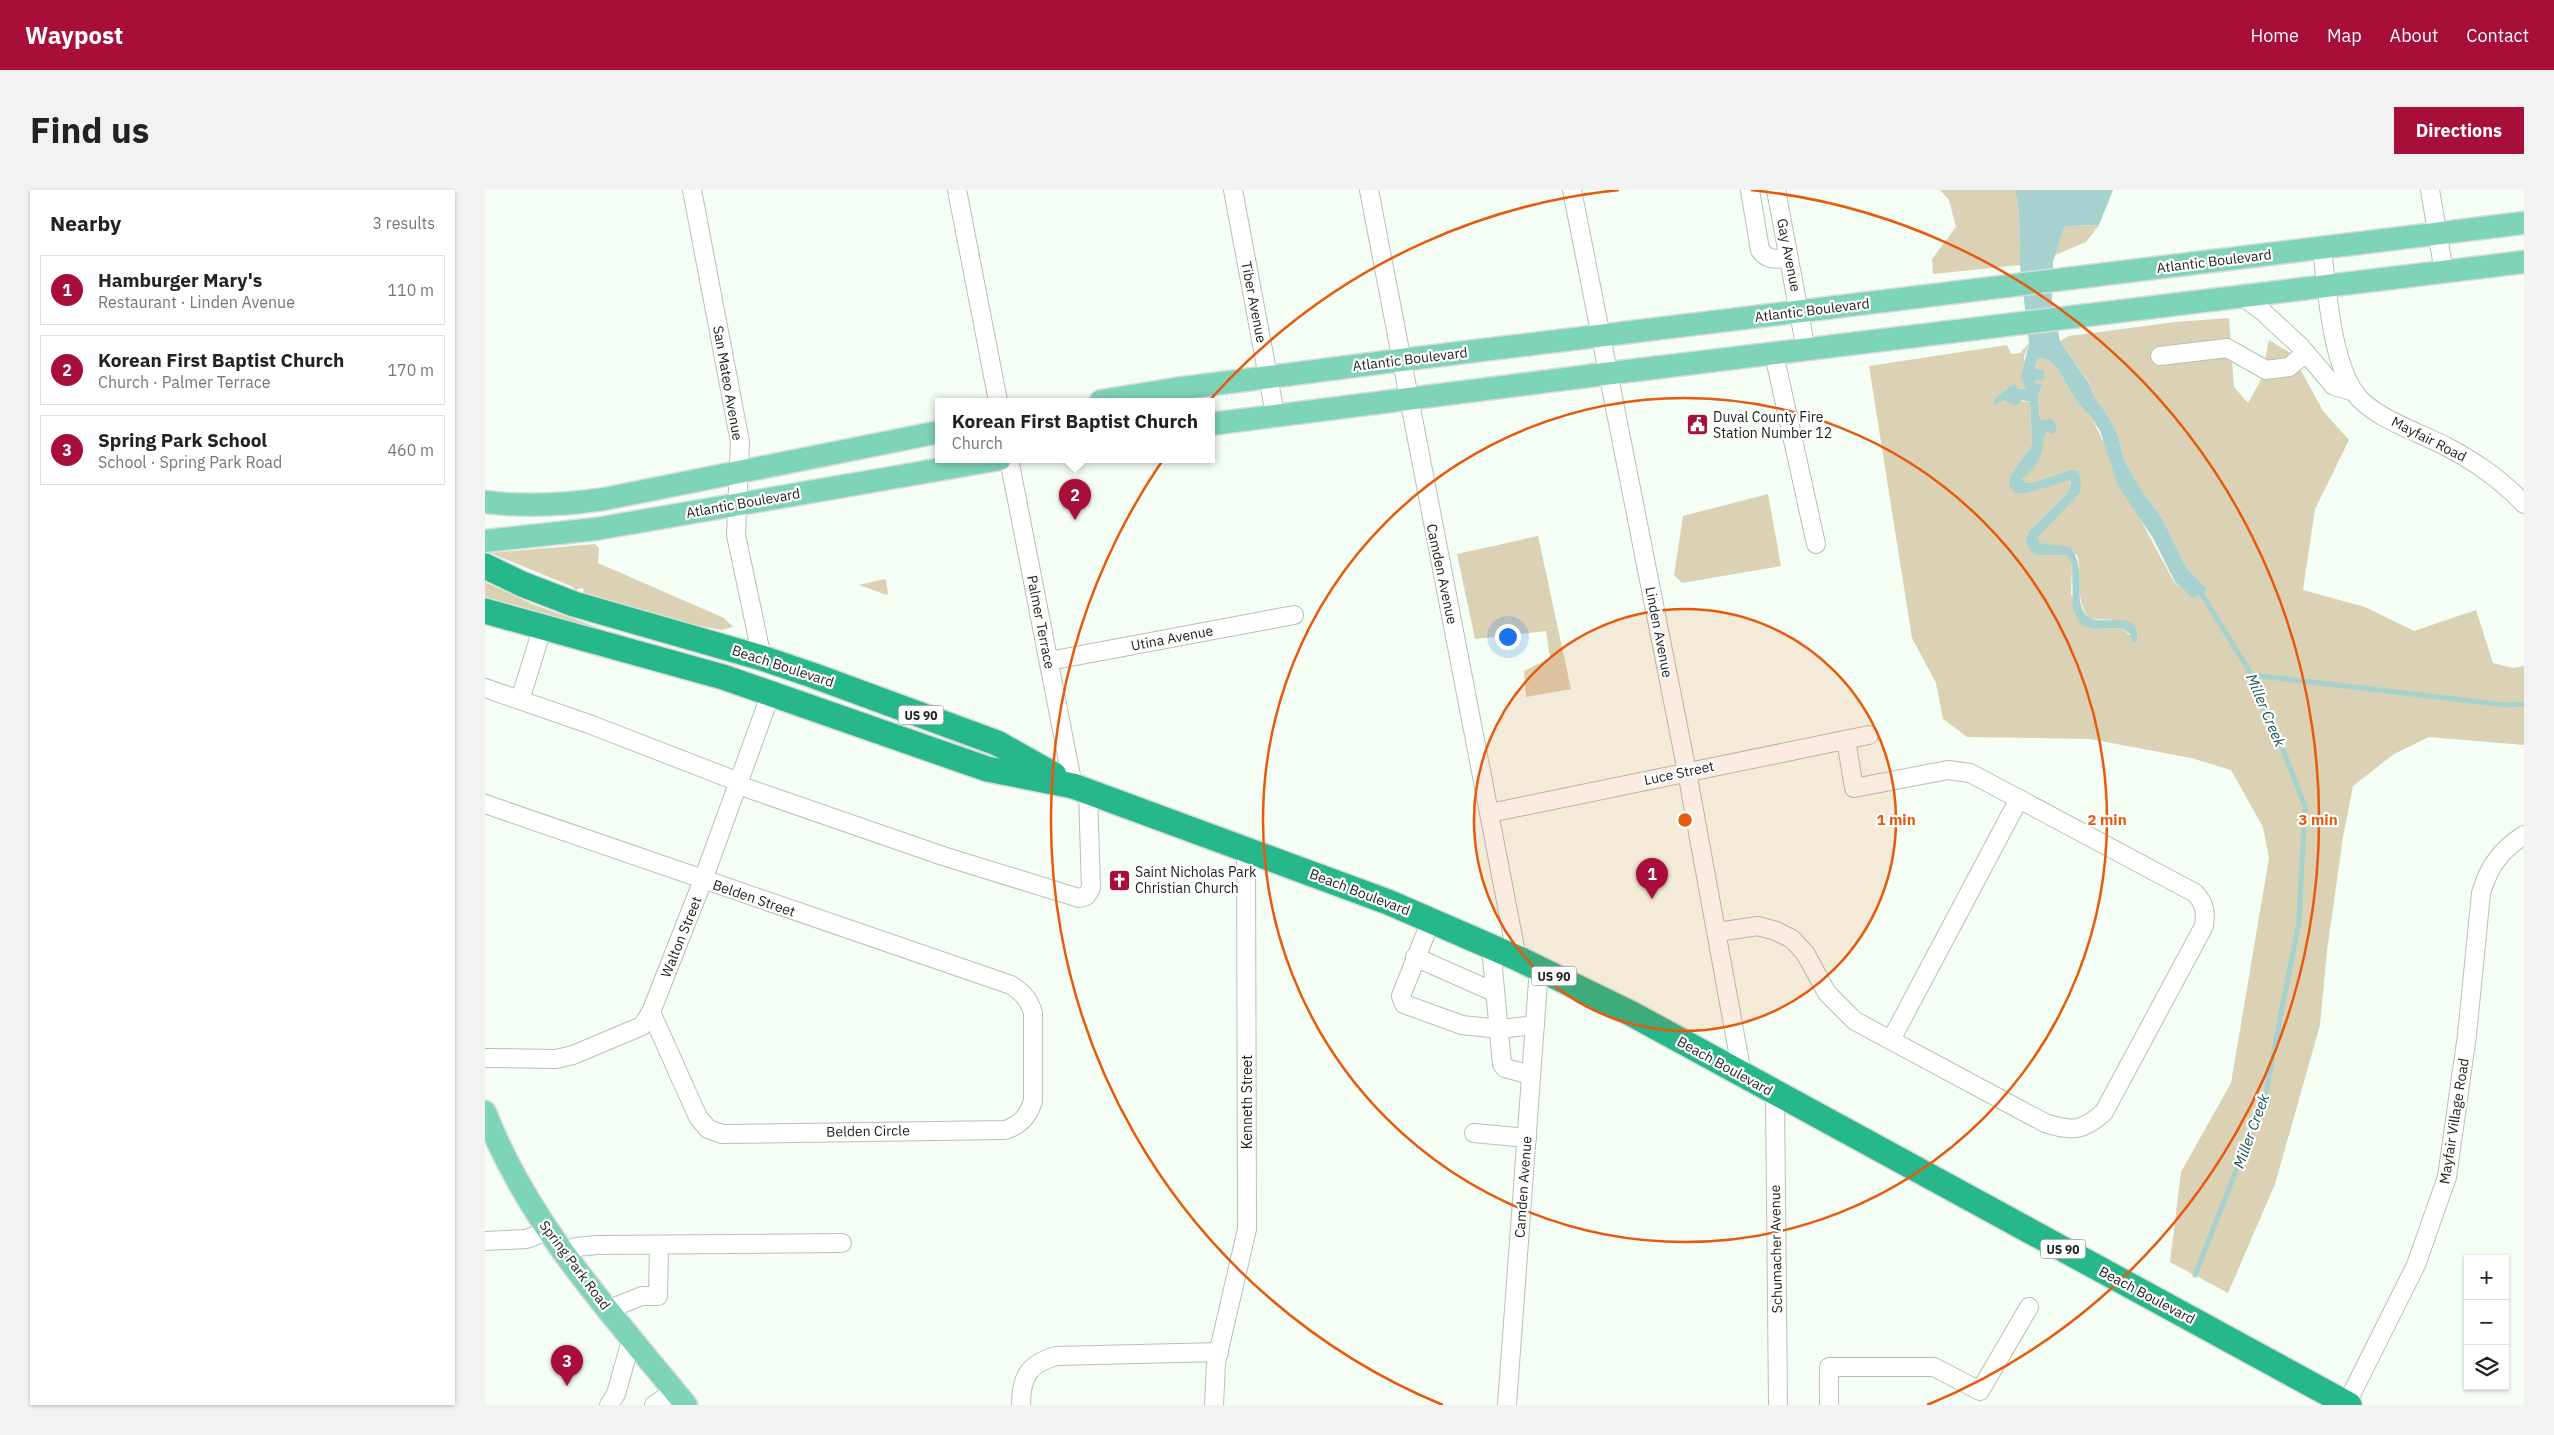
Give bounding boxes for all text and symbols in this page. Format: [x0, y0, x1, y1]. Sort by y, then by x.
text: Waypost [25, 19, 123, 51]
text: Home [2251, 24, 2299, 47]
text: Map [2327, 24, 2362, 47]
text: About [2390, 24, 2438, 47]
text: Contact [2466, 24, 2529, 47]
text: Find us [30, 107, 149, 153]
button: Directions [2394, 107, 2524, 154]
text: Nearby [50, 209, 121, 237]
text: 3 results [372, 213, 435, 233]
street label: Gay Avenue [1773, 217, 1805, 293]
street label: Atlantic Boulevard [2156, 245, 2272, 277]
street label: Tiber Avenue [1237, 260, 1271, 345]
text: Hamburger Mary's [98, 268, 262, 292]
text: 1 [62, 280, 72, 300]
text: 110 m [387, 280, 434, 300]
text: Restaurant · Linden Avenue [98, 292, 295, 312]
street label: Atlantic Boulevard [1754, 294, 1870, 326]
street label: San Mateo Avenue [709, 324, 747, 442]
street label: Atlantic Boulevard [1352, 343, 1468, 375]
text: Korean First Baptist Church [98, 348, 344, 372]
text: 2 [62, 360, 72, 380]
text: 170 m [387, 360, 434, 380]
text: Church · Palmer Terrace [98, 372, 271, 392]
popup [935, 398, 1215, 463]
place label: Duval County Fire Station Number 12 [1713, 408, 1832, 442]
text: Korean First Baptist Church [952, 409, 1198, 433]
street label: Mayfair Road [2388, 412, 2470, 466]
public building icon: Duval County Fire Station Number 12 [1685, 413, 1709, 437]
text: Spring Park School [98, 428, 267, 452]
text: Church [952, 433, 1003, 453]
text: 3 [62, 440, 72, 460]
text: 460 m [387, 440, 434, 460]
text: School · Spring Park Road [98, 452, 282, 472]
pin: 2 [1059, 479, 1091, 520]
street label: Atlantic Boulevard [685, 484, 801, 522]
street label: Camden Avenue [1423, 522, 1461, 626]
street label: Palmer Terrace [1023, 574, 1059, 671]
street label: Linden Avenue [1641, 585, 1677, 679]
street label: Utina Avenue [1129, 621, 1215, 655]
your location [1495, 624, 1521, 650]
street label: Beach Boulevard [730, 641, 836, 691]
water label: Miller Creek [2242, 671, 2290, 750]
road number: US 90 [899, 706, 943, 724]
street label: Luce Street [1642, 757, 1716, 789]
text: 1 min [1876, 810, 1916, 829]
text: 2 min [2087, 810, 2127, 829]
text: 3 min [2298, 810, 2338, 829]
centre of rings [1676, 811, 1694, 829]
pin: 1 [1636, 858, 1668, 899]
place label: Saint Nicholas Park Christian Church [1135, 863, 1257, 897]
street label: Beach Boulevard [1307, 865, 1413, 919]
church icon: Saint Nicholas Park Christian Church [1107, 868, 1131, 892]
street label: Belden Street [710, 875, 798, 921]
street label: Walton Street [657, 894, 705, 980]
road number: US 90 [1531, 966, 1577, 986]
street label: Beach Boulevard [1674, 1032, 1776, 1100]
street label: Kenneth Street [1238, 1055, 1256, 1149]
street label: Mayfair Village Road [2435, 1057, 2473, 1185]
water label: Miller Creek [2229, 1091, 2273, 1171]
street label: Belden Circle [826, 1121, 910, 1141]
street label: Camden Avenue [1510, 1135, 1536, 1239]
street label: Schumacher Avenue [1766, 1184, 1786, 1313]
street label: Spring Park Road [536, 1217, 614, 1313]
road number: US 90 [2041, 1240, 2085, 1258]
map controls [2464, 1255, 2509, 1390]
button: + [2464, 1255, 2509, 1300]
street label: Beach Boulevard [2096, 1262, 2198, 1328]
button: − [2464, 1300, 2509, 1345]
pin: 3 [551, 1345, 583, 1386]
button: layers [2464, 1345, 2509, 1390]

